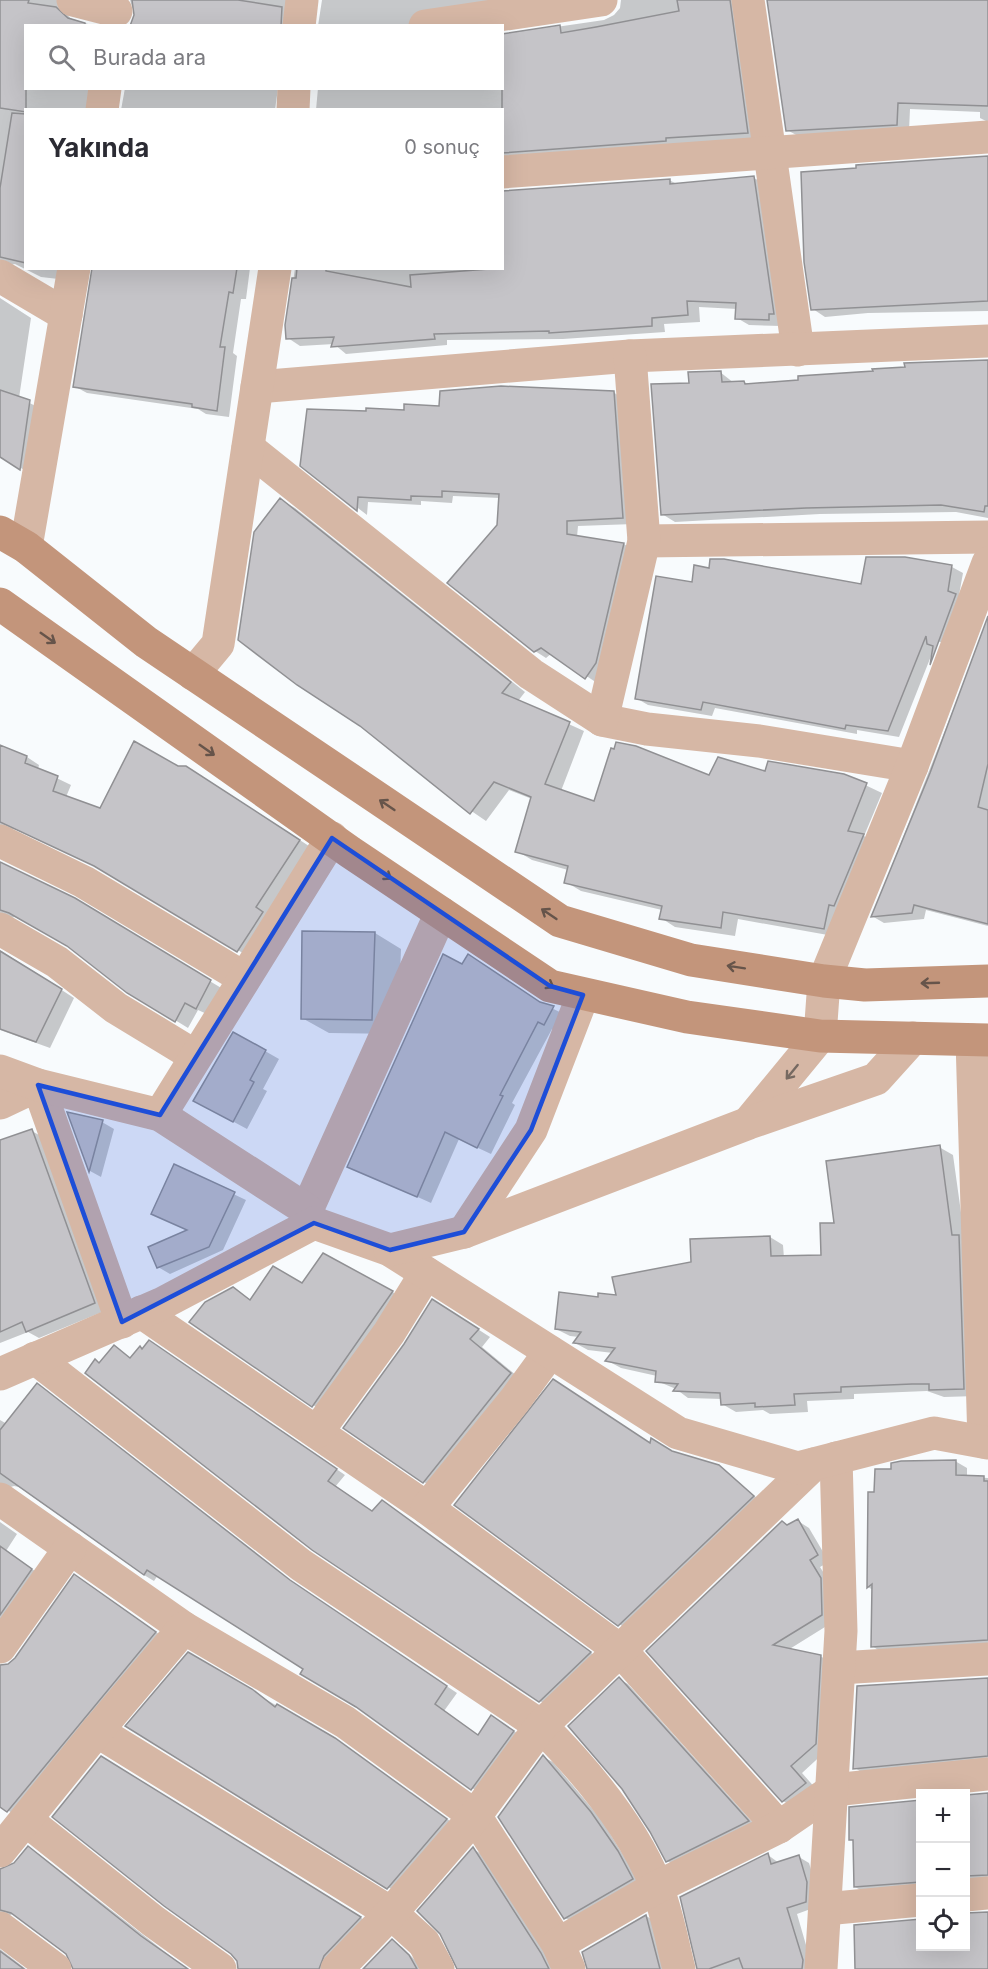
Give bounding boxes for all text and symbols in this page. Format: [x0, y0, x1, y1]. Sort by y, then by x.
search box [24, 24, 504, 90]
icon: search [45, 41, 78, 74]
text: Burada ara [93, 44, 206, 70]
text: Yakında [48, 132, 149, 163]
text: 0 sonuç [404, 135, 480, 159]
one-way arrow [39, 631, 55, 644]
one-way arrow [198, 744, 215, 756]
one-way arrow [380, 799, 396, 811]
one-way arrow [375, 868, 392, 880]
one-way arrow [542, 908, 558, 920]
one-way arrow [726, 961, 746, 972]
one-way arrow [537, 977, 554, 989]
one-way arrow [920, 977, 940, 989]
one-way arrow [785, 1064, 798, 1080]
map controls [916, 1789, 970, 1951]
button: + [916, 1789, 970, 1843]
button: − [916, 1843, 970, 1897]
button: locate [916, 1897, 970, 1951]

